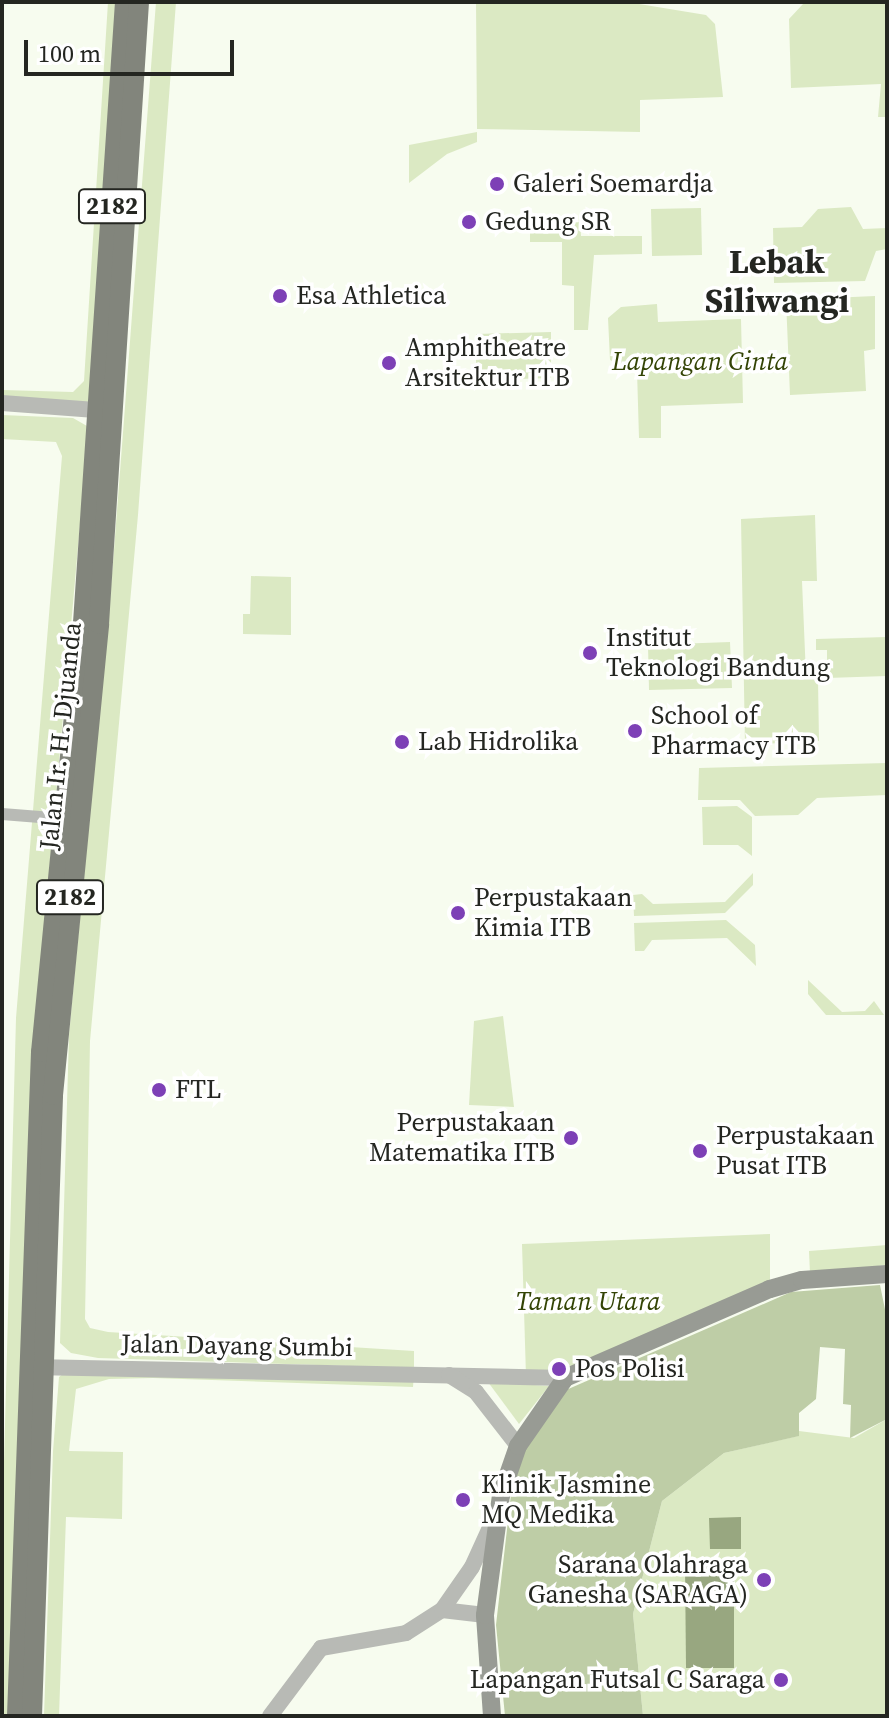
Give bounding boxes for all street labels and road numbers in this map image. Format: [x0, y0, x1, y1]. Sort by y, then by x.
road number: 2182 [76, 186, 148, 226]
street label: Jalan Ir. H. Djuanda [34, 621, 88, 851]
road number: 2182 [34, 877, 106, 917]
street label: Jalan Dayang Sumbi [121, 1328, 353, 1364]

